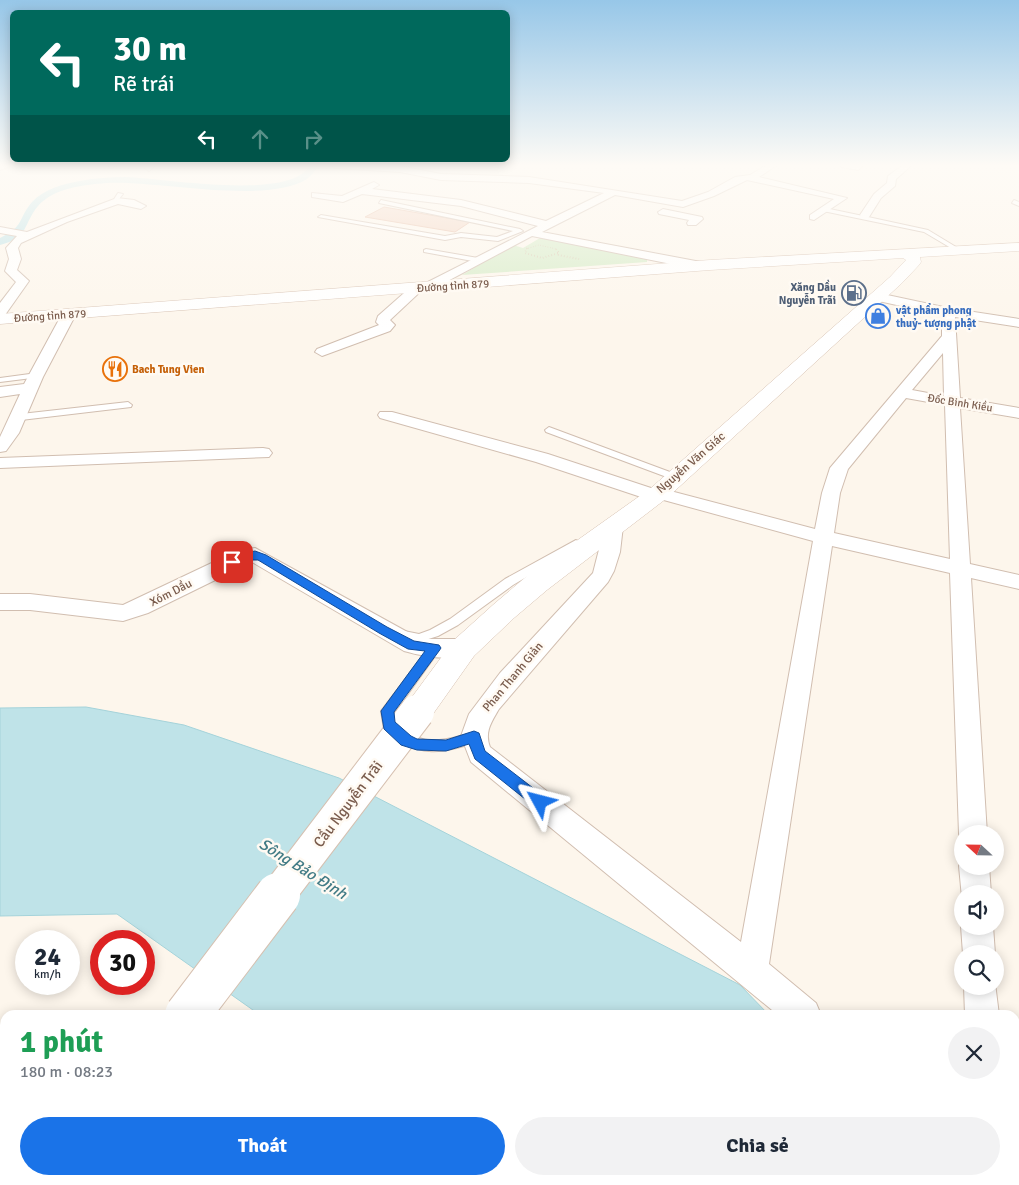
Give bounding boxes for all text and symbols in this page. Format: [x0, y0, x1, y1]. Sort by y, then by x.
text: 30 m [113, 27, 187, 70]
icon: left [30, 30, 95, 95]
text: Rẽ trái [113, 70, 175, 97]
icon: left [193, 125, 221, 153]
icon: ahead [246, 125, 274, 153]
icon: right [299, 125, 327, 153]
street label: Đường tỉnh 879 [416, 277, 490, 295]
place label: Xăng Dầu Nguyễn Trãi [779, 279, 836, 307]
fuel station icon: Xăng Dầu Nguyễn Trãi [841, 280, 867, 306]
shop icon: vật phẩm phong thuỷ- tượng phật [865, 303, 891, 329]
place label: vật phẩm phong thuỷ- tượng phật [895, 303, 976, 330]
street label: Đường tỉnh 879 [13, 307, 87, 325]
restaurant icon: Bach Tung Vien [102, 356, 128, 382]
place label: Bach Tung Vien [132, 363, 204, 376]
street label: Đốc Binh Kiều [927, 390, 994, 415]
street label: Nguyễn Văn Giác [654, 429, 729, 497]
pin [211, 541, 253, 583]
icon: arrive [218, 548, 246, 576]
street label: Xóm Dầu [147, 576, 195, 610]
street label: Phan Thanh Giản [479, 639, 547, 715]
street label: Cầu Nguyễn Trãi [309, 756, 386, 851]
position arrow [513, 775, 565, 827]
north arrow [954, 825, 1004, 875]
map controls [954, 825, 1004, 995]
water label: Sông Bảo Định [255, 834, 352, 905]
button: sound [954, 885, 1004, 935]
speed limit sign: 30 [90, 930, 155, 995]
text: 24 [34, 941, 61, 972]
button: search [954, 945, 1004, 995]
text: km/h [34, 967, 61, 982]
text: 1 phút [20, 1024, 103, 1061]
button: close [948, 1027, 1000, 1079]
text: 180 m · 08:23 [20, 1062, 113, 1082]
button: Thoát [20, 1117, 505, 1175]
button: Chia sẻ [515, 1117, 1000, 1175]

